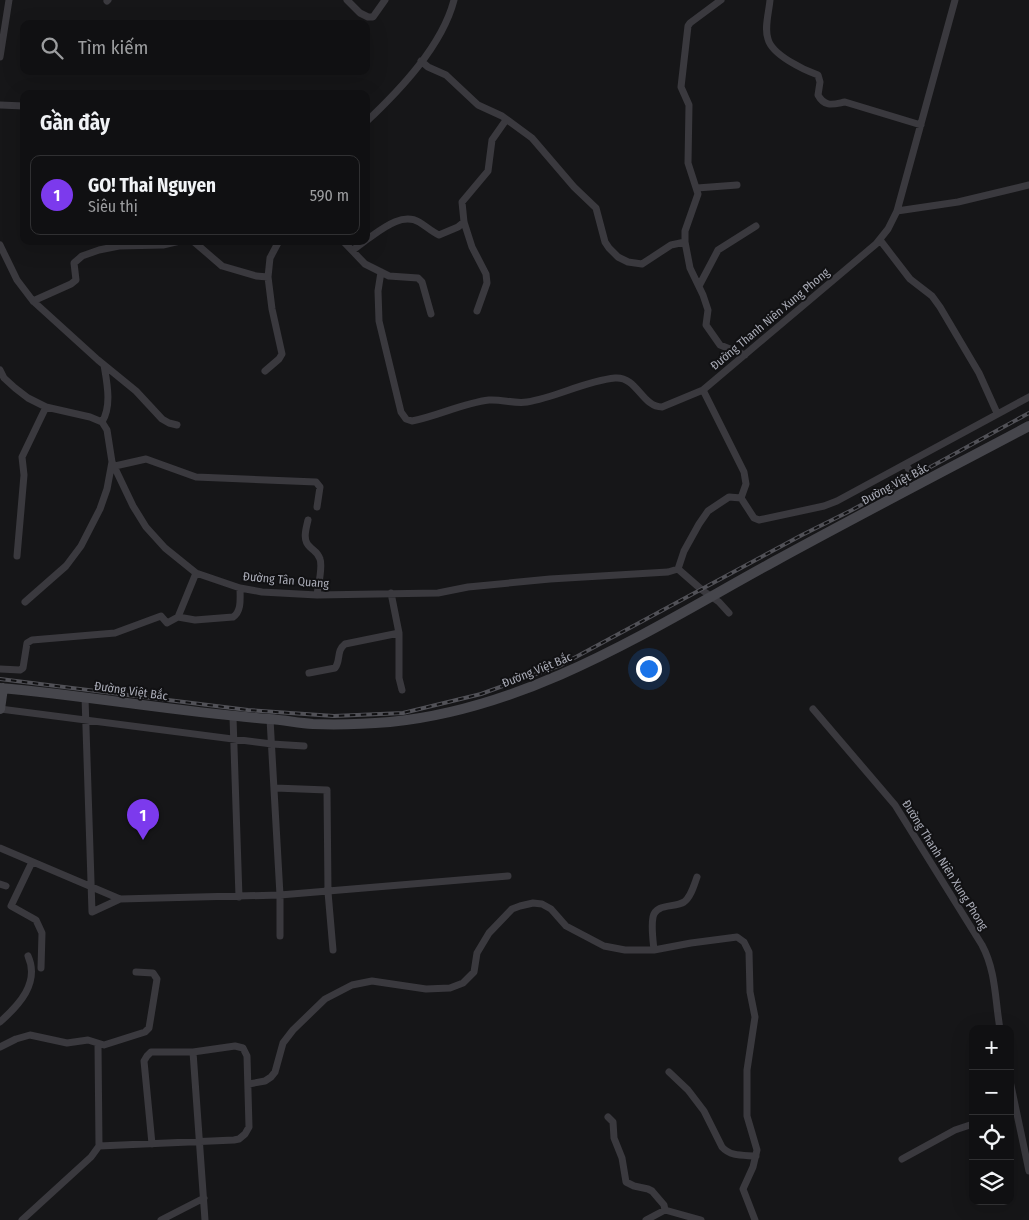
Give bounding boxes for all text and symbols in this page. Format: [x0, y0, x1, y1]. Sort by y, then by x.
search box [20, 20, 370, 75]
icon: search [38, 34, 66, 62]
text: Tìm kiếm [78, 36, 148, 59]
text: Gần đây [40, 110, 110, 136]
text: GO! Thai Nguyen [88, 174, 216, 197]
text: 1 [54, 186, 60, 205]
text: 590 m [310, 186, 349, 205]
text: Siêu thị [88, 197, 138, 216]
street label: Đường Thanh Niên Xung Phong [708, 265, 833, 373]
street label: Đường Việt Bắc [858, 459, 931, 508]
street label: Đường Tân Quang [242, 569, 330, 591]
street label: Đường Việt Bắc [499, 648, 574, 690]
your location [636, 656, 662, 682]
street label: Đường Việt Bắc [93, 677, 169, 703]
street label: Đường Thanh Niên Xung Phong [899, 797, 991, 933]
pin: 1 [127, 799, 159, 840]
map controls [969, 1025, 1014, 1205]
button: + [969, 1025, 1014, 1070]
button: − [969, 1070, 1014, 1115]
button: locate [969, 1115, 1014, 1160]
button: layers [969, 1160, 1014, 1205]

